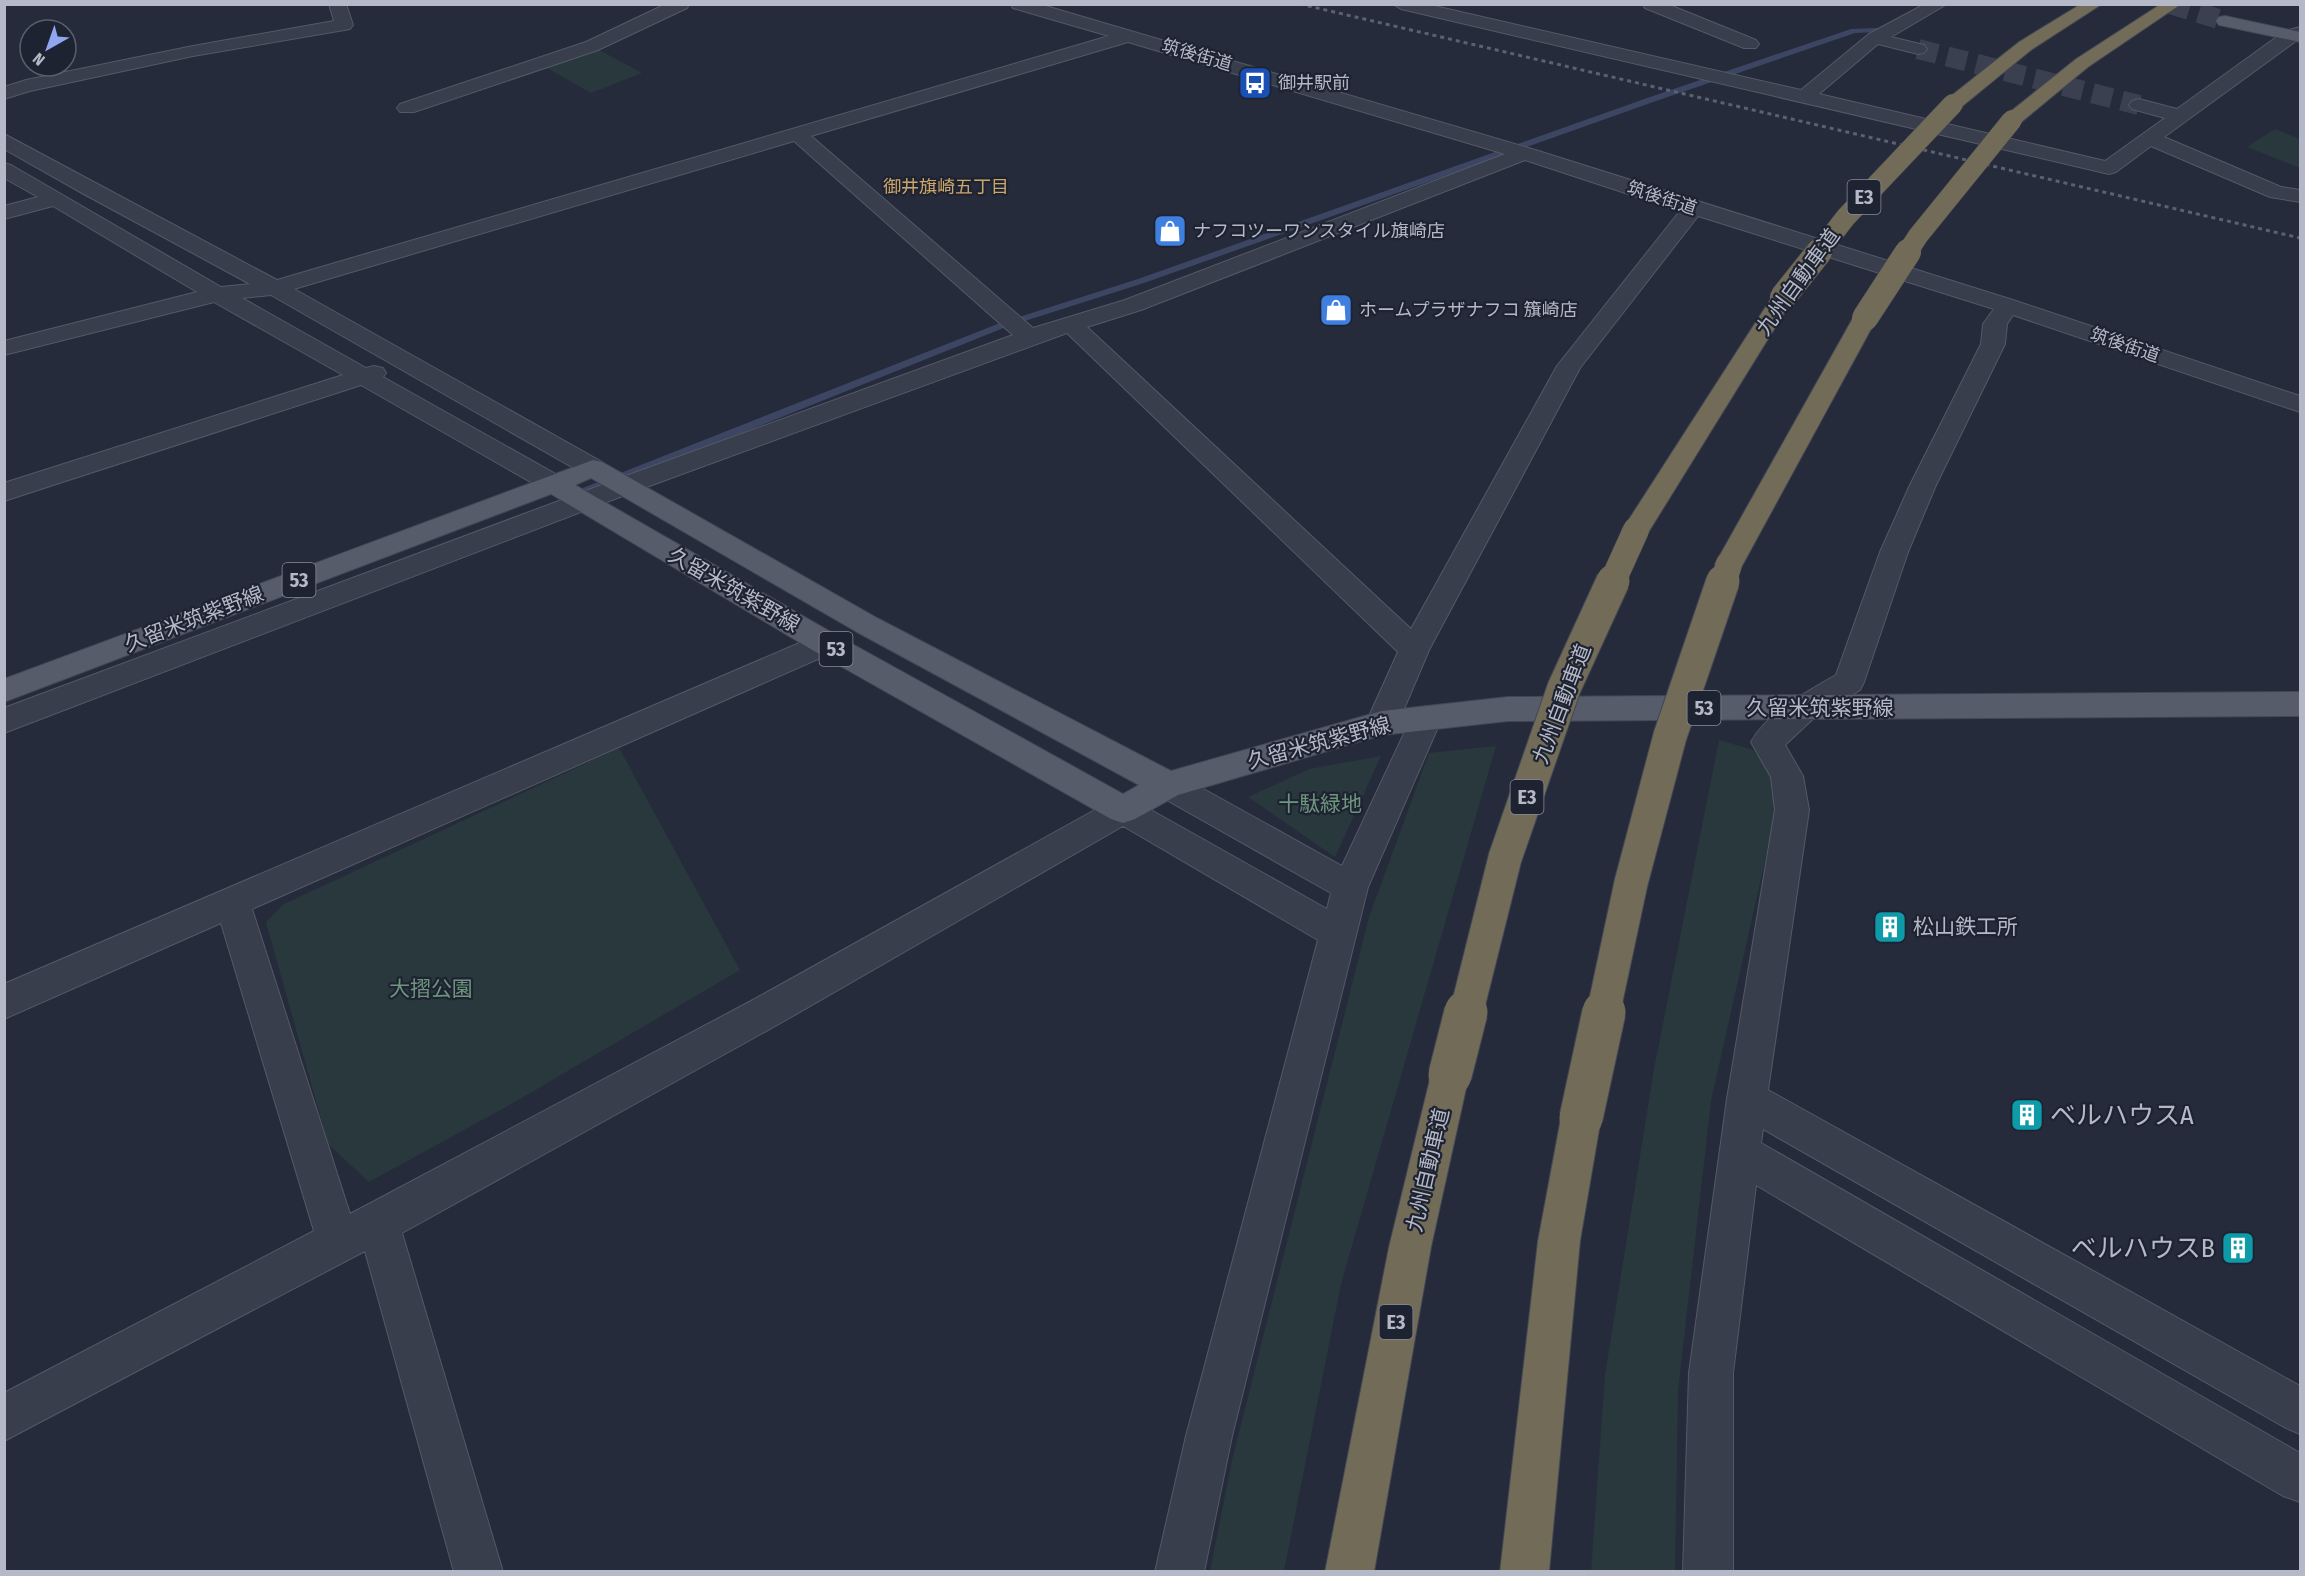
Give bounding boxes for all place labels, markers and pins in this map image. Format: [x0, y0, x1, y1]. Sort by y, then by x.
bus stop icon: 御井駅前 [1237, 65, 1273, 101]
place label: 御井駅前 [1278, 72, 1350, 94]
shop icon: ナフコツーワンスタイル旗崎店 [1152, 213, 1188, 249]
place label: ナフコツーワンスタイル旗崎店 [1193, 220, 1445, 242]
shop icon: ホームプラザナフコ 籏崎店 [1318, 292, 1354, 328]
place label: ホームプラザナフコ 籏崎店 [1359, 299, 1578, 321]
building icon: 松山鉄工所 [1872, 909, 1908, 945]
place label: 松山鉄工所 [1913, 914, 2018, 940]
building icon: ベルハウスA [2009, 1097, 2045, 1133]
place label: ベルハウスA [2050, 1100, 2194, 1131]
building icon: ベルハウスB [2220, 1230, 2256, 1266]
place label: ベルハウスB [2071, 1233, 2215, 1264]

